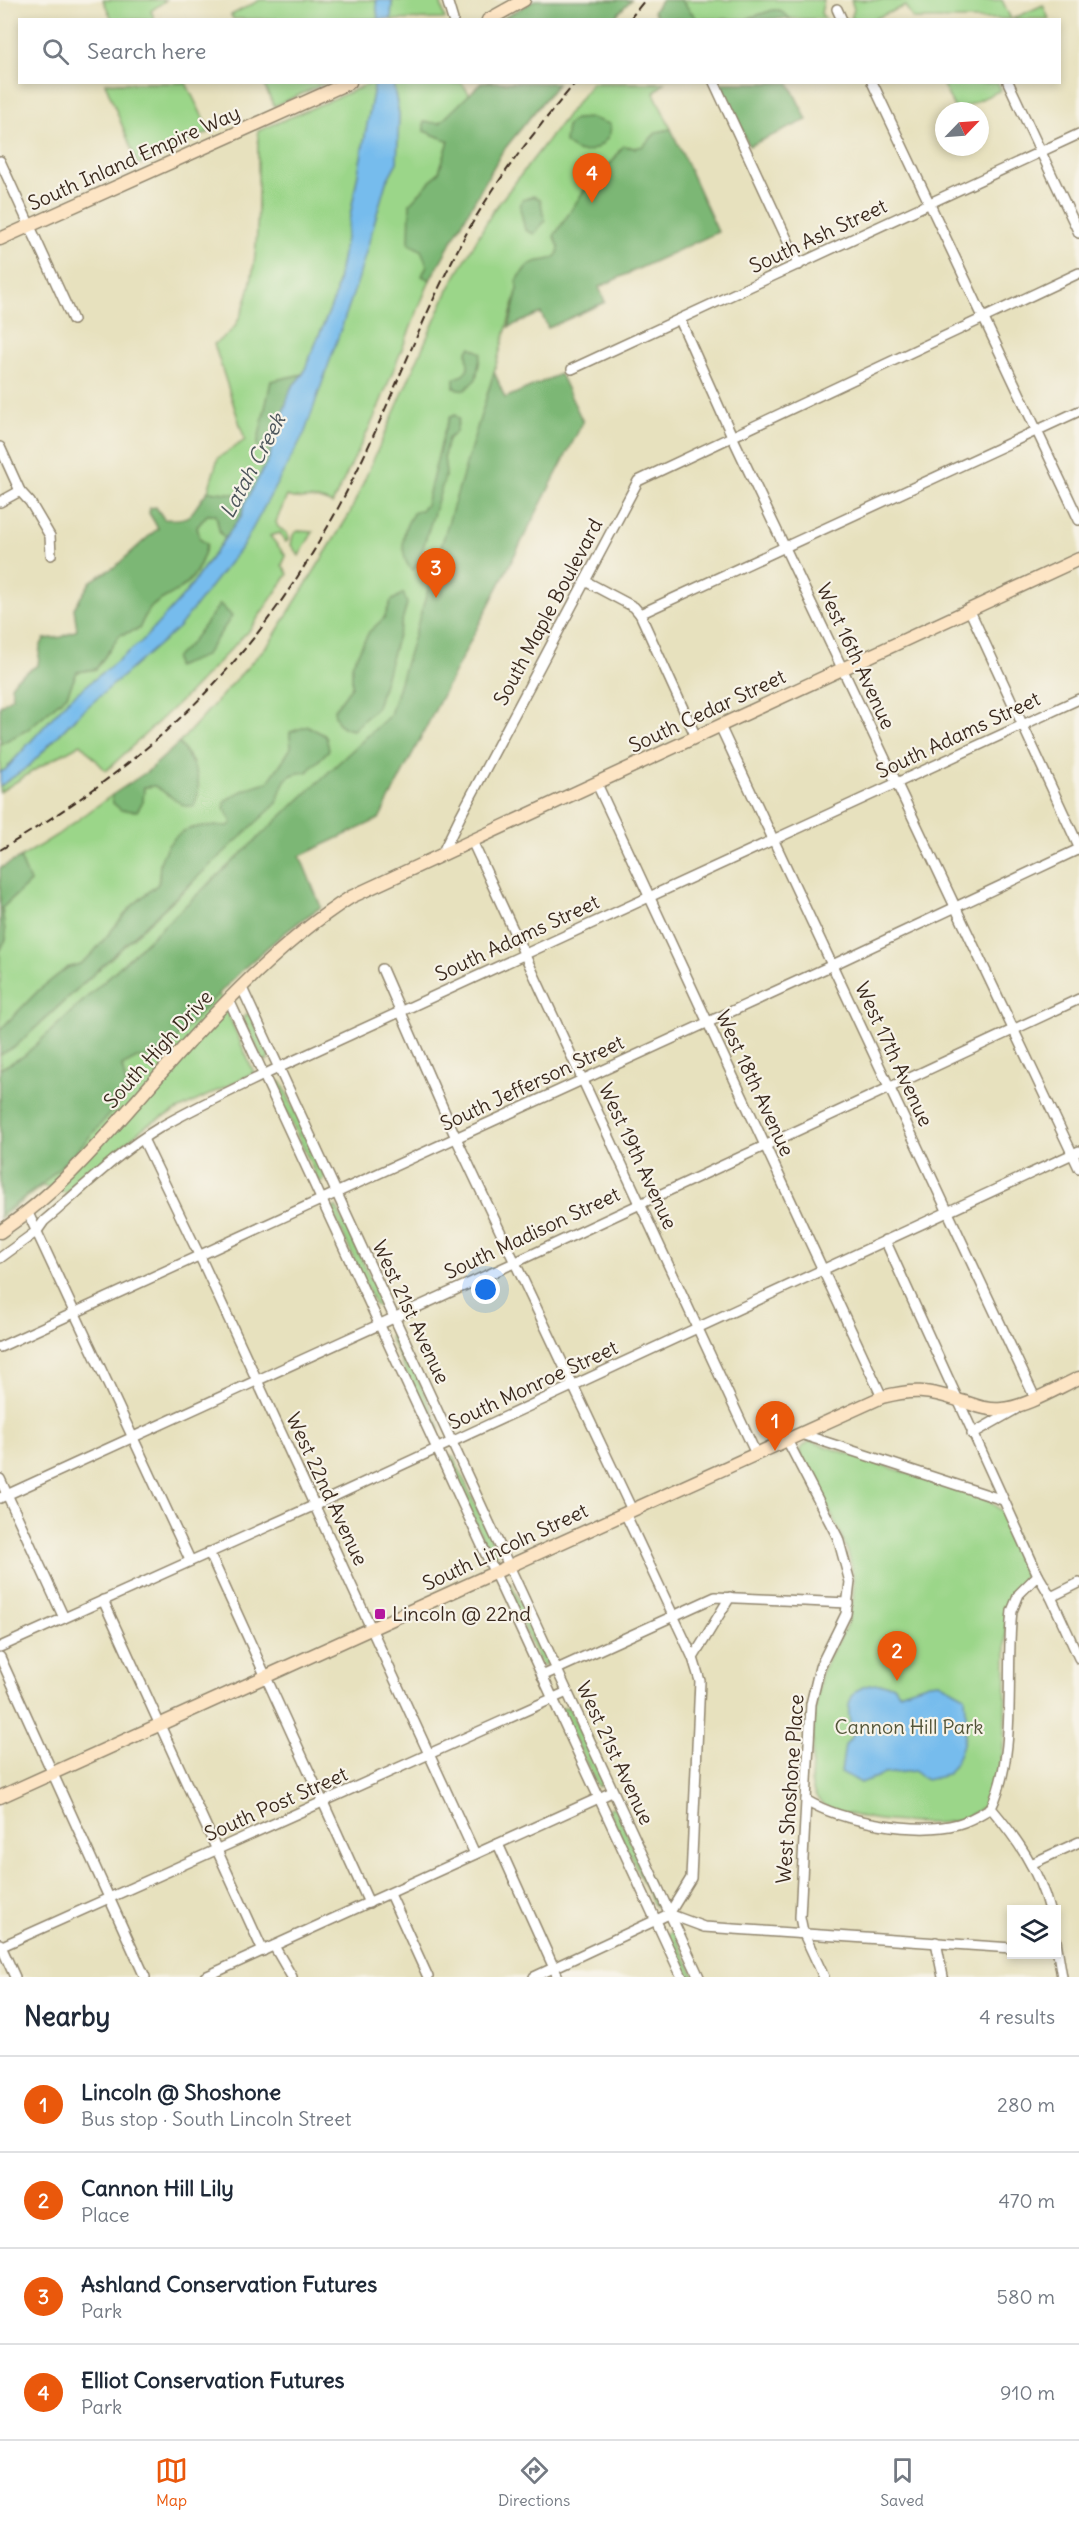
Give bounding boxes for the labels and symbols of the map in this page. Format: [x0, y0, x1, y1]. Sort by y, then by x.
street label: South Inland Empire Way [24, 99, 244, 216]
north arrow [935, 102, 989, 156]
pin: 4 [572, 154, 612, 203]
street label: South Ash Street [745, 193, 891, 278]
water label: Latah Creek [214, 408, 292, 523]
street label: South Maple Boulevard [488, 514, 608, 709]
pin: 3 [416, 548, 456, 598]
street label: West 16th Avenue [812, 579, 901, 733]
street label: South Cedar Street [624, 663, 789, 758]
street label: South Adams Street [872, 686, 1044, 783]
street label: South Adams Street [431, 889, 603, 986]
street label: West 17th Avenue [850, 978, 939, 1130]
street label: South High Drive [98, 984, 217, 1113]
street label: West 18th Avenue [711, 1006, 800, 1160]
street label: South Jefferson Street [436, 1029, 628, 1136]
street label: West 19th Avenue [594, 1079, 683, 1233]
street label: South Madison Street [440, 1181, 624, 1284]
street label: West 21st Avenue [367, 1236, 456, 1387]
your location [471, 1275, 500, 1304]
street label: South Monroe Street [444, 1334, 622, 1435]
pin: 1 [756, 1402, 794, 1451]
street label: West 22nd Avenue [281, 1408, 374, 1569]
street label: South Lincoln Street [418, 1497, 592, 1596]
place label: Lincoln @ 22nd [392, 1601, 531, 1626]
marker: Lincoln @ 22nd [373, 1607, 387, 1621]
pin: 2 [878, 1632, 916, 1681]
street label: West 21st Avenue [571, 1677, 660, 1828]
street label: West Shoshone Place [770, 1693, 809, 1885]
park label: Cannon Hill Park [834, 1714, 984, 1739]
street label: South Post Street [200, 1761, 351, 1846]

